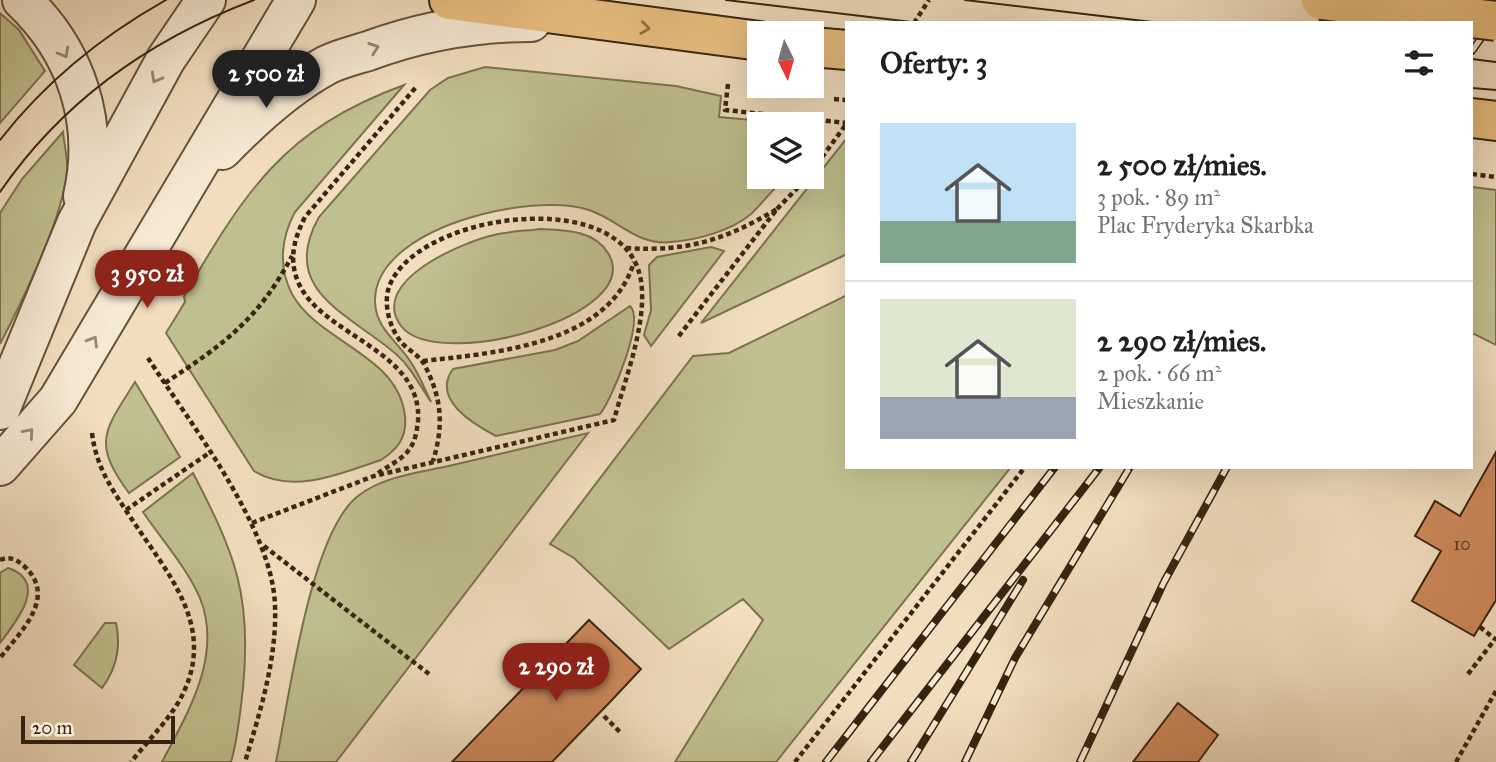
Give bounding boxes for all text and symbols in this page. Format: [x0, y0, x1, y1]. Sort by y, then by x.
one-way arrow [639, 20, 651, 35]
north arrow [747, 21, 824, 98]
map controls [747, 21, 824, 189]
one-way arrow [368, 42, 380, 57]
icon: filters [1400, 44, 1438, 82]
text: Oferty: 3 [880, 45, 988, 81]
one-way arrow [56, 46, 69, 58]
pin: 2 500 zł [194, 50, 338, 110]
text: 2 500 zł [228, 59, 304, 87]
one-way arrow [151, 70, 164, 83]
button: layers [747, 112, 824, 189]
text: 2 500 zł/mies. [1097, 147, 1267, 183]
icon: home [936, 151, 1020, 235]
text: 3 pok. · 89 m² [1097, 183, 1220, 211]
text: Plac Fryderyka Skarbka [1097, 211, 1314, 239]
pin: 3 950 zł [75, 250, 219, 310]
text: 3 950 zł [111, 259, 183, 287]
text: 2 290 zł/mies. [1097, 323, 1266, 359]
icon: home [936, 327, 1020, 411]
one-way arrow [85, 336, 98, 349]
text: 2 pok. · 66 m² [1097, 359, 1221, 387]
text: Mieszkanie [1097, 387, 1204, 415]
one-way arrow [21, 428, 33, 441]
house number: 10 [1453, 533, 1471, 555]
pin: 2 290 zł [484, 644, 628, 703]
text: 2 290 zł [518, 652, 594, 680]
scale bar [21, 713, 175, 745]
text: 20 m [32, 716, 73, 739]

